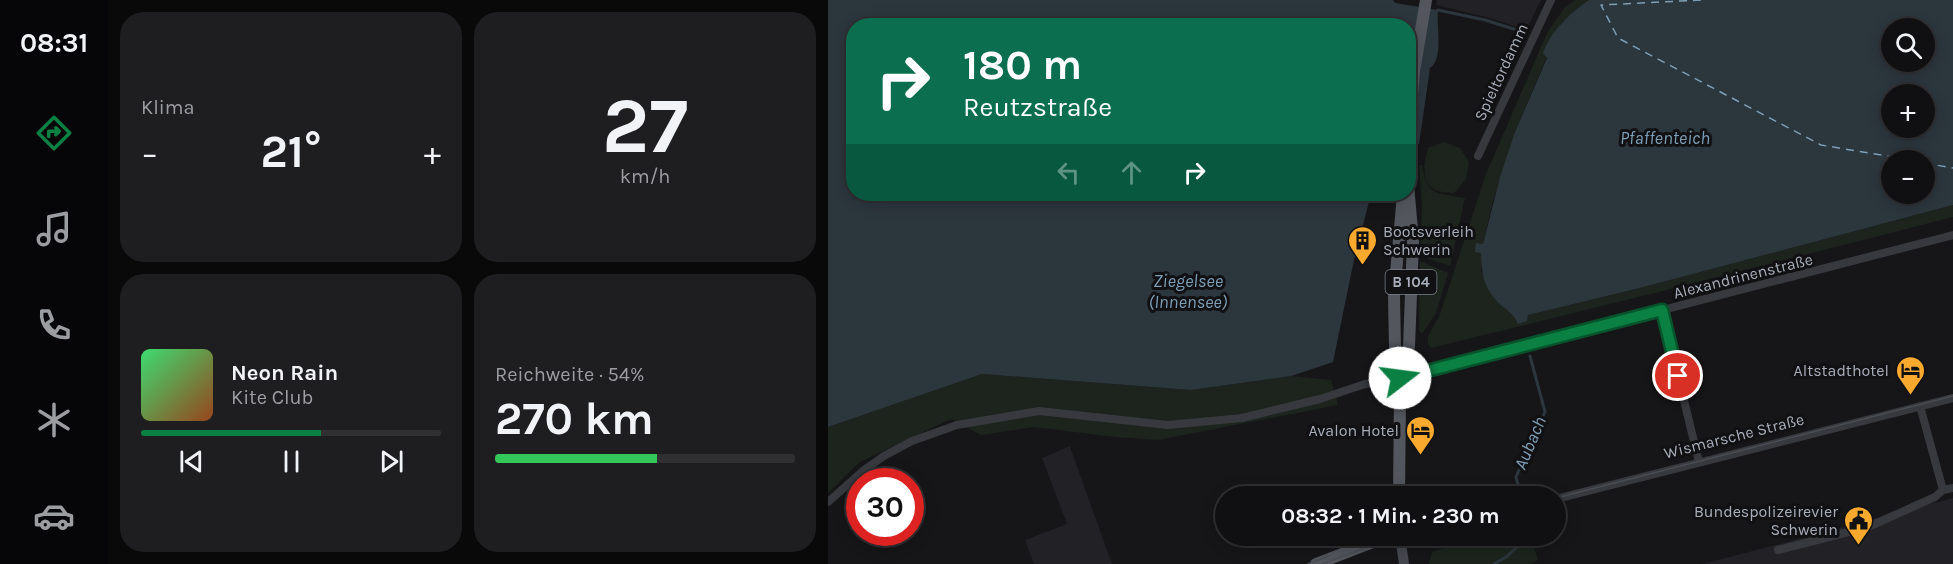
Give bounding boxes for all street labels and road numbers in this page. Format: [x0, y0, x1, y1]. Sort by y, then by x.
street label: Spieltordamm [1470, 20, 1532, 124]
street label: Alexandrinenstraße [1671, 249, 1815, 303]
road number: B 104 [1386, 270, 1436, 294]
street label: Wismarsche Straße [1662, 409, 1806, 463]

